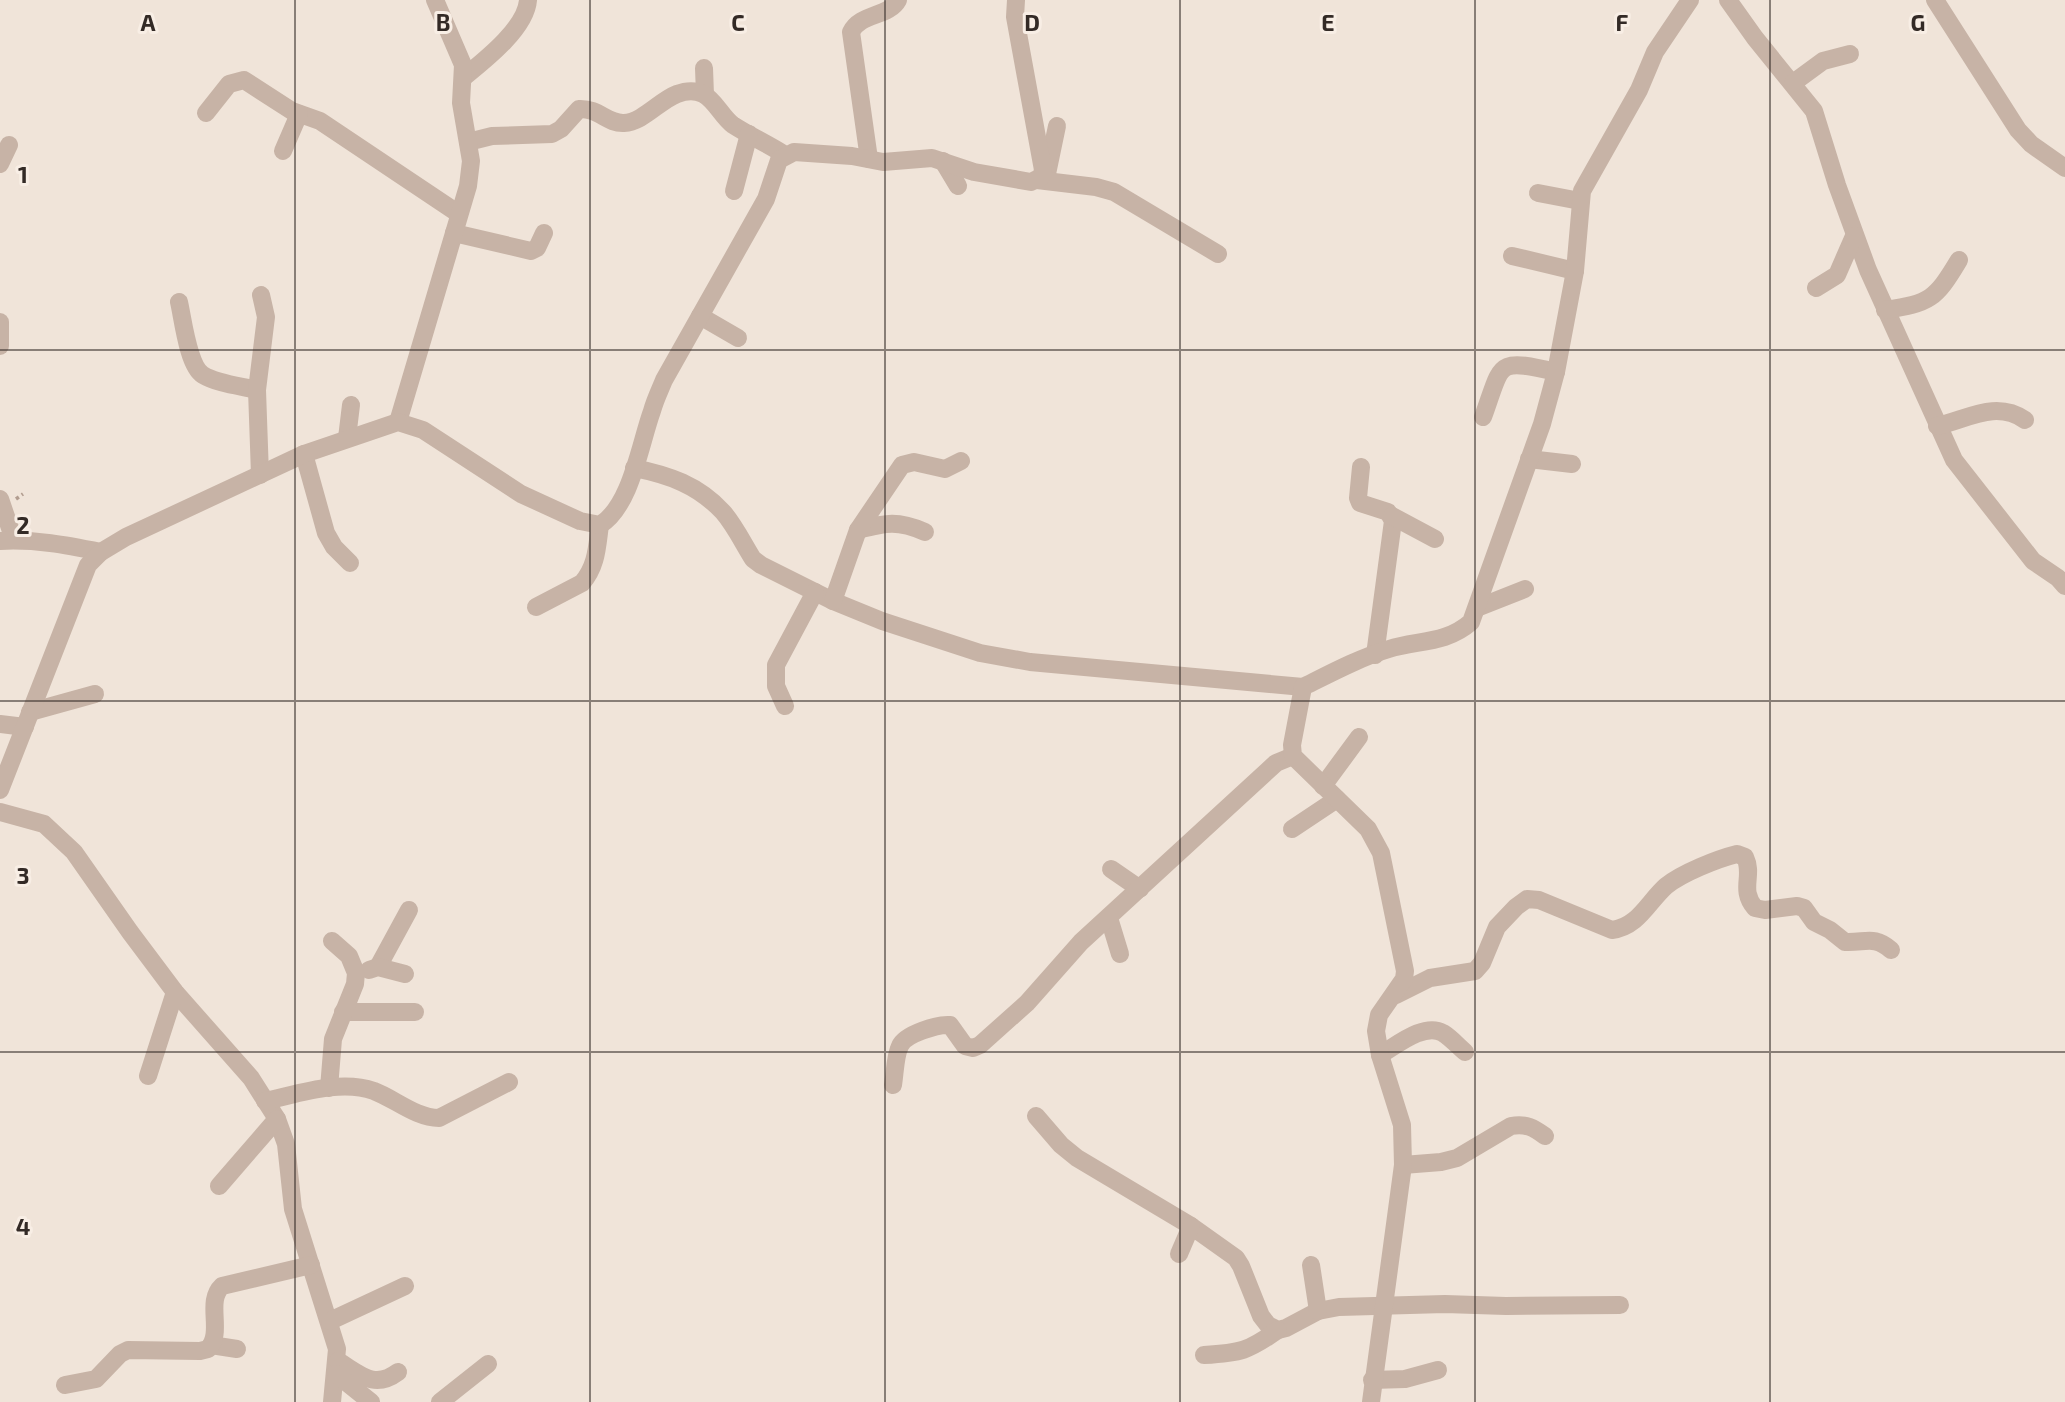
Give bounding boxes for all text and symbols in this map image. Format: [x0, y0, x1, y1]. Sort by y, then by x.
text: A [140, 8, 156, 36]
text: B [436, 8, 450, 36]
text: C [731, 8, 745, 36]
text: D [1024, 8, 1040, 36]
text: E [1321, 8, 1335, 36]
text: F [1616, 8, 1629, 36]
text: G [1911, 8, 1925, 36]
text: 1 [18, 160, 28, 188]
text: 2 [16, 511, 30, 539]
text: 3 [16, 861, 30, 889]
text: 4 [16, 1212, 30, 1240]

